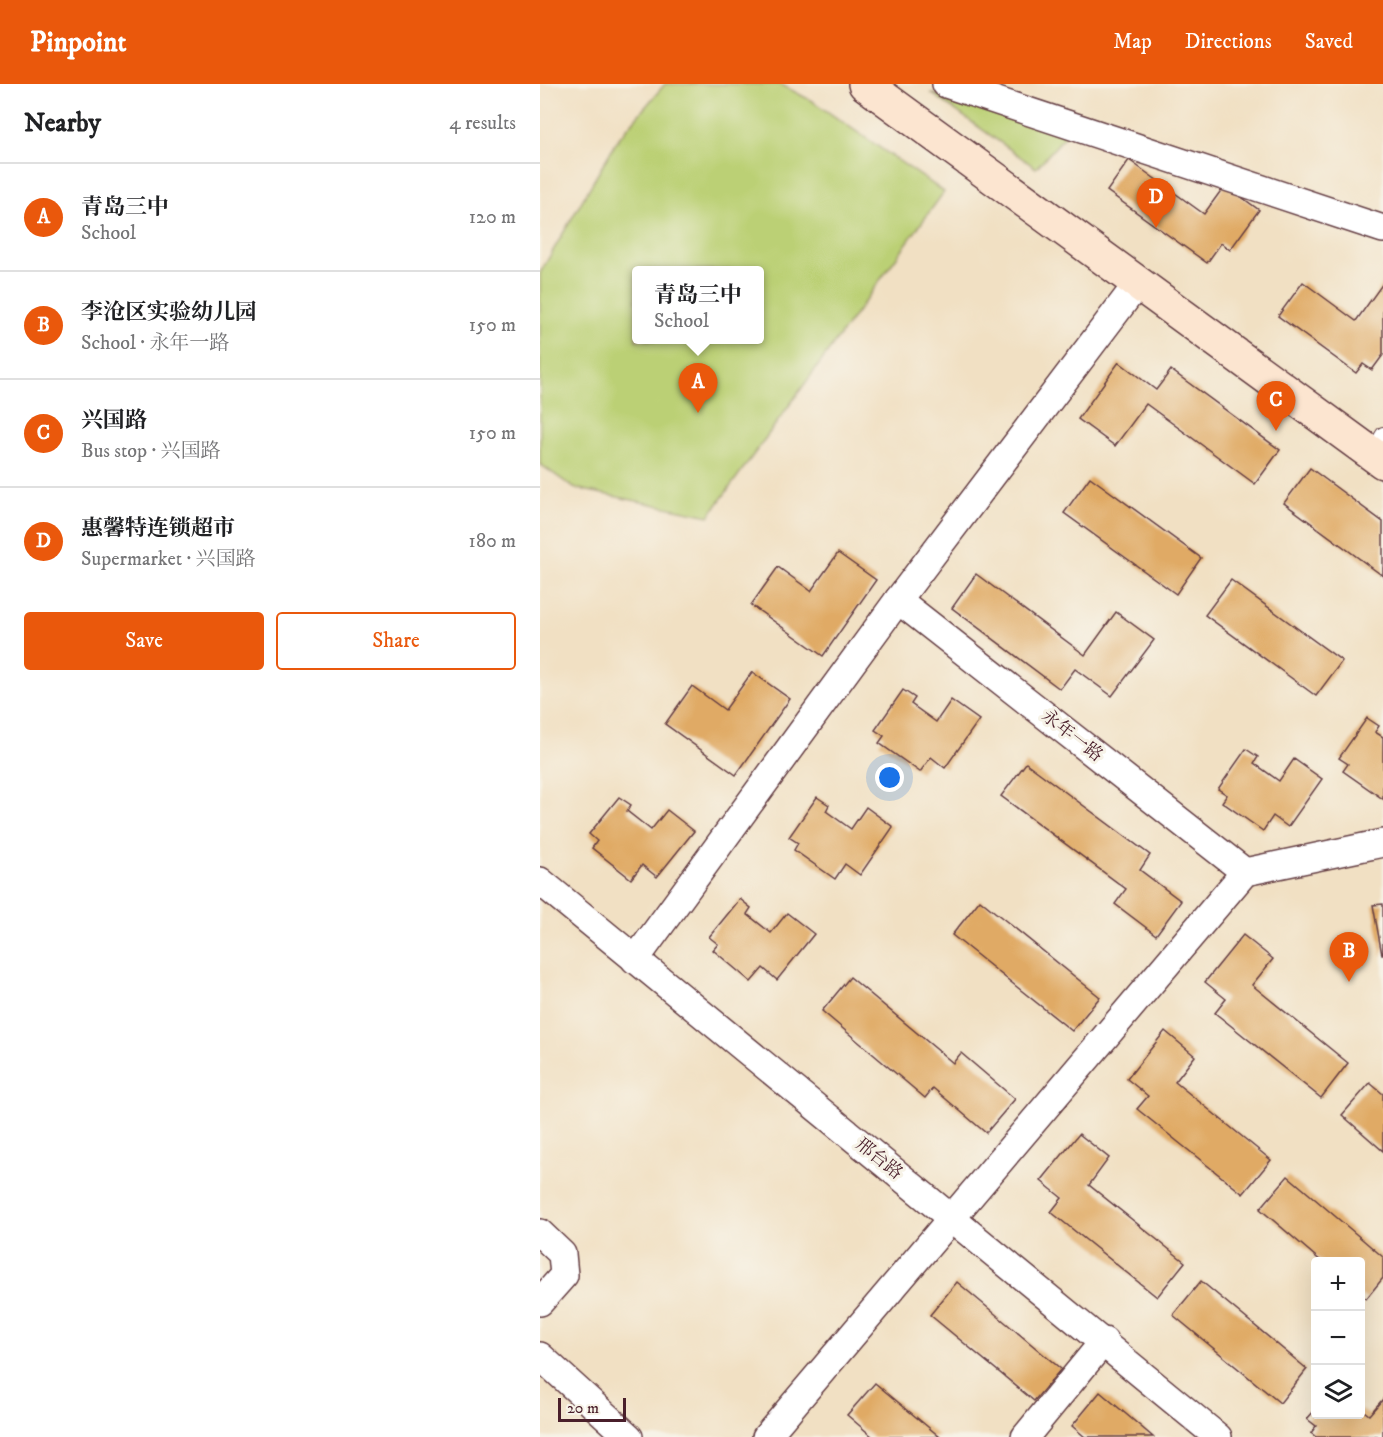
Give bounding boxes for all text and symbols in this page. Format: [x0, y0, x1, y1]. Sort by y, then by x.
text: Pinpoint [30, 25, 126, 60]
text: Map [1113, 29, 1152, 55]
text: Directions [1185, 29, 1272, 55]
text: Saved [1305, 29, 1353, 55]
text: Nearby [24, 107, 101, 140]
text: 4 results [449, 111, 516, 136]
pin: D [1136, 178, 1176, 228]
text: 青岛三中 [81, 194, 169, 221]
text: A [37, 205, 50, 230]
text: 120 m [469, 205, 516, 230]
text: School [81, 221, 136, 246]
popup [632, 266, 764, 344]
text: 青岛三中 [654, 282, 742, 309]
text: 李沧区实验幼儿园 [81, 299, 257, 326]
text: School [654, 309, 709, 334]
text: B [37, 313, 50, 338]
text: 150 m [469, 313, 516, 338]
text: School · 永年一路 [81, 331, 229, 356]
pin: A [678, 364, 718, 413]
pin: C [1256, 382, 1296, 431]
text: 兴国路 [81, 407, 147, 434]
text: C [37, 421, 50, 446]
text: 150 m [469, 421, 516, 446]
text: Bus stop · 兴国路 [81, 439, 221, 464]
text: 惠馨特连锁超市 [81, 515, 235, 542]
text: D [36, 529, 51, 554]
text: 180 m [469, 529, 516, 554]
text: Supermarket · 兴国路 [81, 547, 256, 572]
button: Save [24, 612, 264, 670]
button: Share [276, 612, 516, 670]
street label: 永年一路 [1037, 705, 1107, 767]
your location [875, 763, 904, 792]
pin: B [1330, 932, 1368, 982]
street label: 邢台路 [851, 1133, 907, 1185]
map controls [1311, 1257, 1365, 1419]
button: + [1311, 1257, 1365, 1311]
button: − [1311, 1311, 1365, 1365]
button: layers [1311, 1365, 1365, 1419]
scale bar [558, 1395, 626, 1422]
text: 20 m [567, 1398, 599, 1418]

